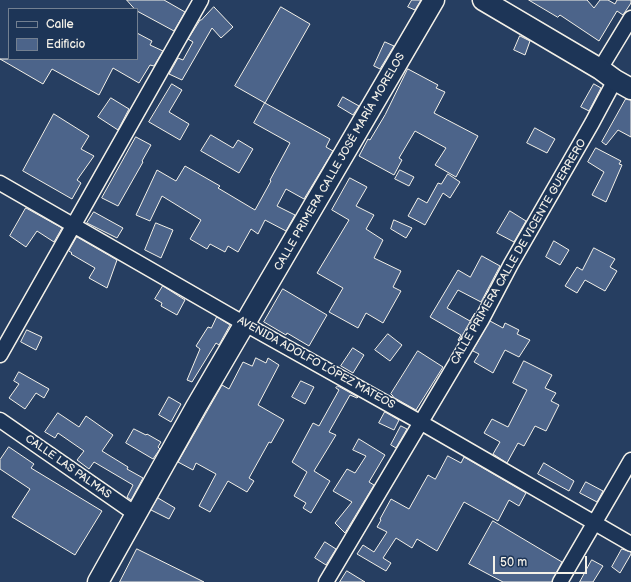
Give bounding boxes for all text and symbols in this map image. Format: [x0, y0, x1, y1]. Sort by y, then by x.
legend [8, 8, 138, 60]
text: Calle [46, 17, 74, 32]
text: Edificio [46, 37, 85, 52]
street label: CALLE PRIMERA CALLE JOSÉ MARÍA MORELOS [272, 51, 408, 273]
street label: CALLE PRIMERA CALLE DE VICENTE GUERRERO [449, 137, 589, 367]
street label: AVENIDA ADOLFO LÓPEZ MATEOS [235, 314, 397, 412]
street label: CALLE LAS PALMAS [22, 432, 114, 502]
scale bar [495, 548, 589, 574]
text: 50 m [500, 555, 527, 570]

